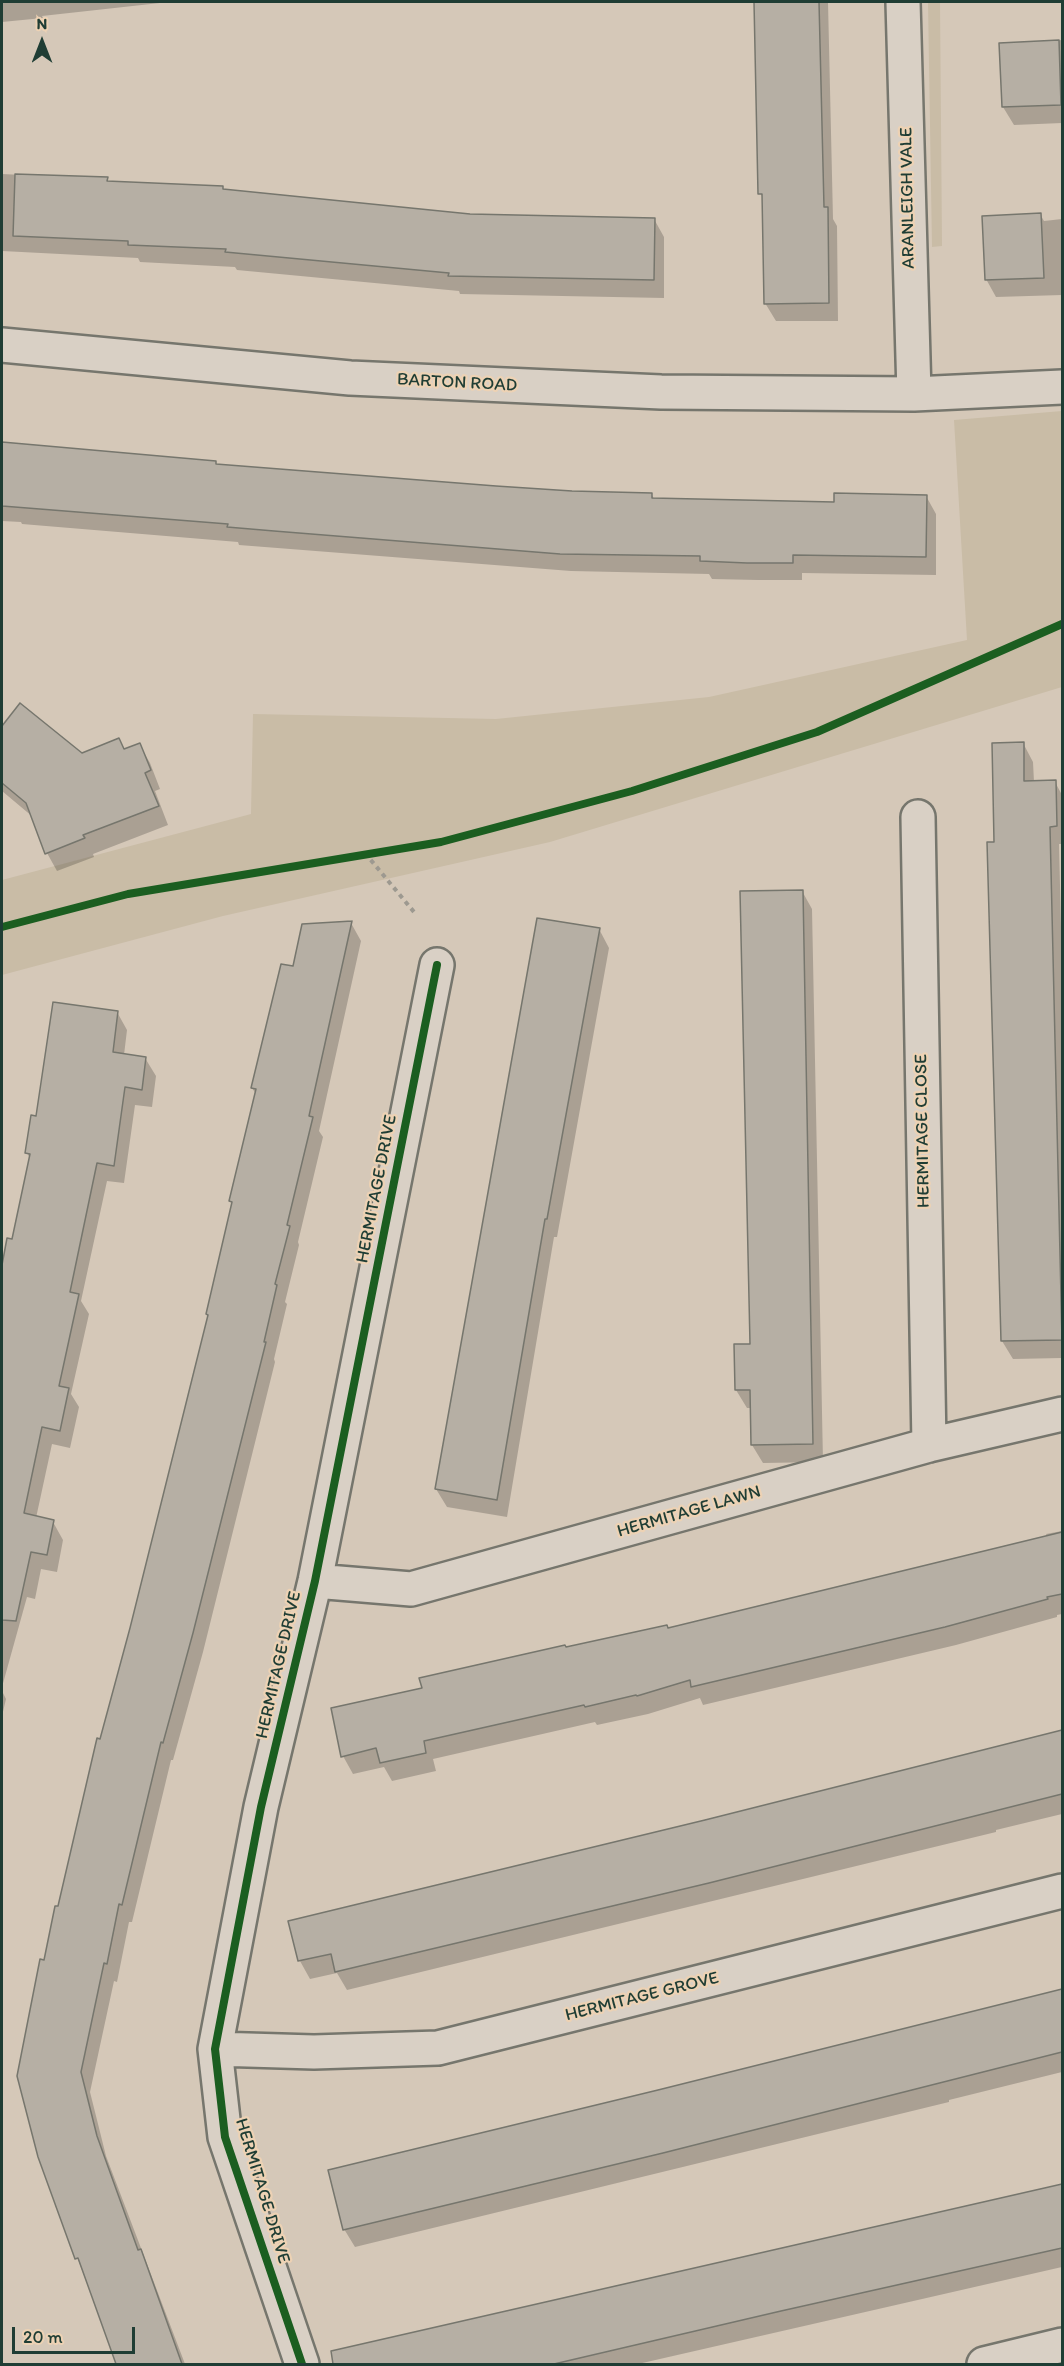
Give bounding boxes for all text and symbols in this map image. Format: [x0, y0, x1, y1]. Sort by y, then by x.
north arrow [12, 12, 72, 72]
text: N [37, 14, 47, 33]
street label: ARANLEIGH VALE [896, 127, 920, 269]
street label: BARTON ROAD [396, 369, 518, 397]
street label: HERMITAGE CLOSE [911, 1054, 935, 1208]
street label: HERMITAGE DRIVE [352, 1113, 402, 1265]
street label: HERMITAGE LAWN [615, 1481, 763, 1543]
street label: HERMITAGE DRIVE [252, 1589, 306, 1741]
street label: HERMITAGE GROVE [563, 1967, 721, 2027]
street label: HERMITAGE DRIVE [230, 2116, 294, 2266]
scale bar [15, 2315, 138, 2353]
text: 20 m [23, 2326, 63, 2348]

